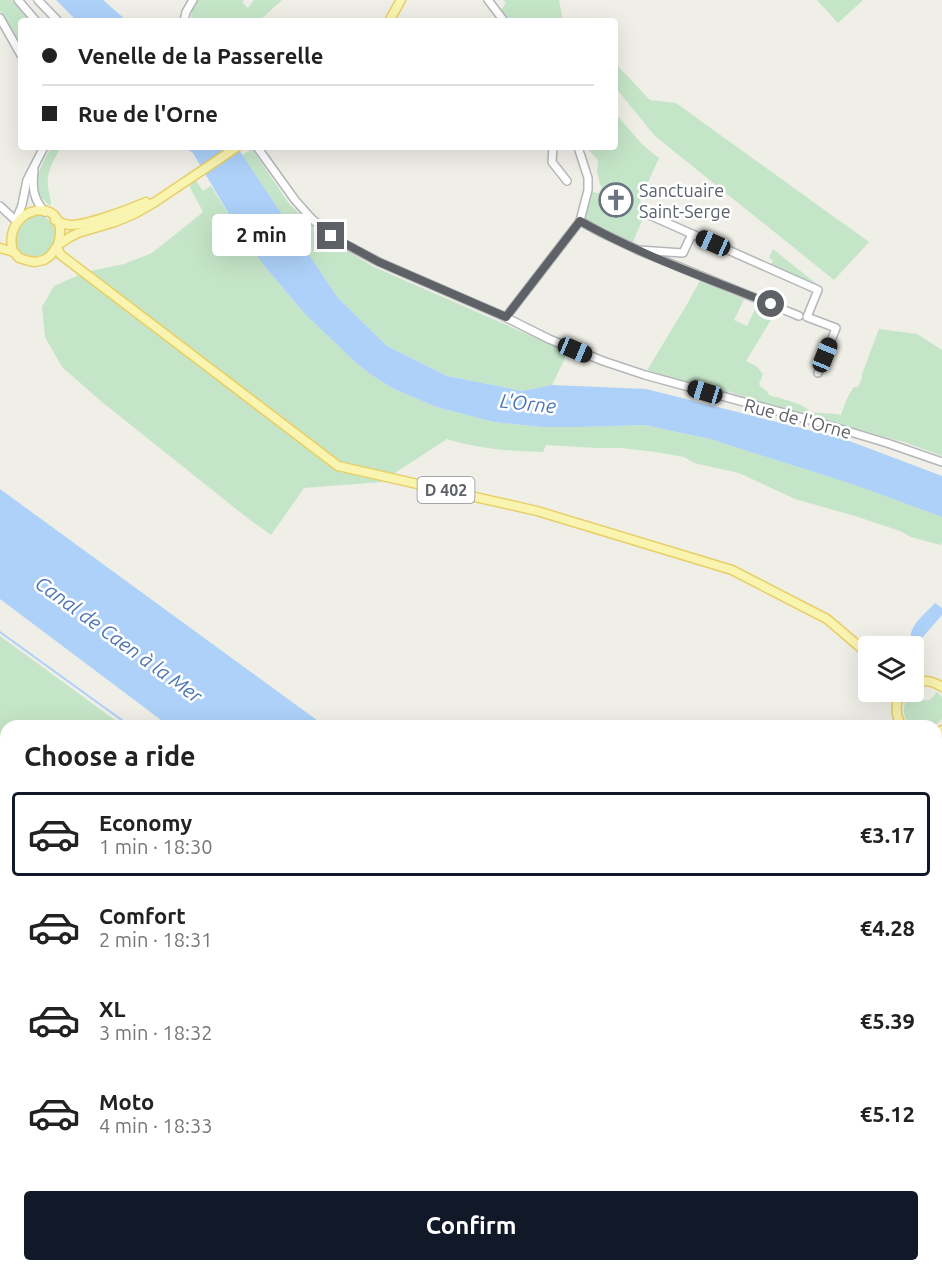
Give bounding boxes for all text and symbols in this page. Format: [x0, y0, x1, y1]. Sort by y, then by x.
text: Venelle de la Passerelle [78, 43, 323, 68]
text: Rue de l'Orne [78, 101, 218, 126]
place label: Sanctuaire Saint-Serge [639, 180, 731, 221]
church icon: Sanctuaire Saint-Serge [598, 182, 634, 218]
callout: 2 min [211, 215, 310, 257]
route end [317, 222, 344, 249]
text: 2 min [236, 223, 287, 246]
car [693, 227, 733, 259]
route start [757, 290, 784, 317]
car [555, 335, 595, 365]
car [810, 335, 840, 375]
car [685, 378, 725, 406]
water label: L'Orne [499, 389, 557, 417]
street label: Rue de l'Orne [742, 394, 854, 442]
road number: D 402 [418, 477, 474, 503]
water label: Canal de Caen à la Mer [31, 571, 208, 708]
map controls [858, 636, 924, 702]
button: layers [858, 636, 924, 702]
text: Choose a ride [24, 741, 196, 771]
icon: car [27, 807, 81, 861]
text: Economy [99, 810, 192, 835]
text: €3.17 [860, 822, 915, 847]
text: 1 min · 18:30 [99, 835, 213, 858]
icon: car [27, 900, 81, 954]
text: Comfort [99, 903, 186, 928]
text: €4.28 [860, 915, 915, 940]
text: 2 min · 18:31 [99, 928, 213, 951]
icon: car [27, 993, 81, 1047]
text: XL [99, 996, 126, 1021]
text: €5.39 [860, 1008, 915, 1033]
text: 3 min · 18:32 [99, 1021, 213, 1044]
icon: car [27, 1086, 81, 1140]
text: Moto [99, 1089, 154, 1114]
text: €5.12 [860, 1101, 915, 1126]
text: 4 min · 18:33 [99, 1114, 213, 1137]
button: Confirm [24, 1191, 918, 1260]

